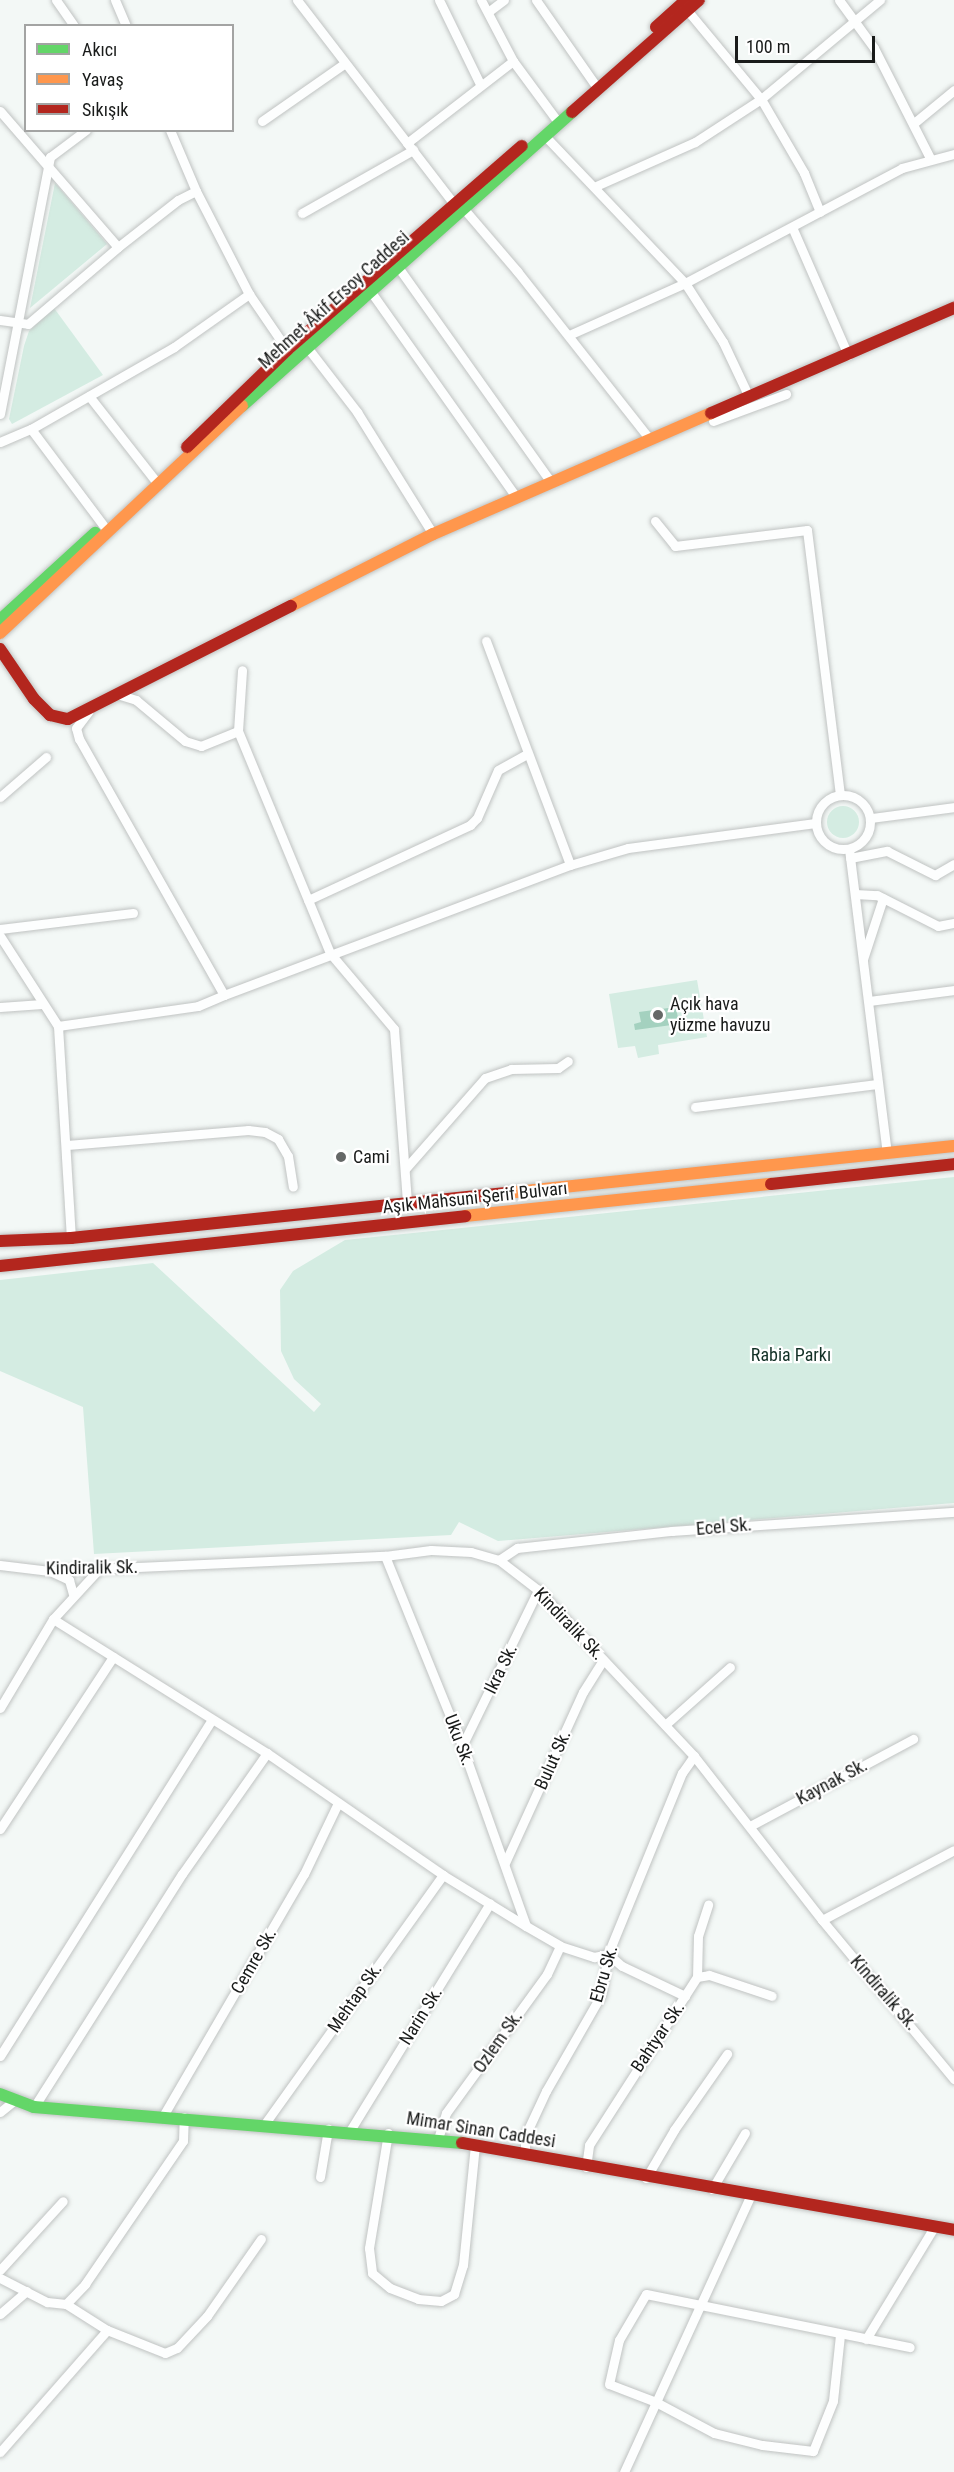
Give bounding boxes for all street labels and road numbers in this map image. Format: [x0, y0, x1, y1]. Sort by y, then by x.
street label: Mehmet Âkif Ersoy Caddesi [254, 227, 414, 373]
street label: Aşık Mahsuni Şerif Bulvarı [382, 1178, 568, 1218]
street label: Ecel Sk. [695, 1514, 753, 1540]
street label: Kindiralik Sk. [46, 1556, 138, 1580]
street label: Kindiralik Sk. [529, 1583, 609, 1665]
street label: Ikra Sk. [480, 1641, 522, 1697]
street label: Uku Sk. [439, 1711, 479, 1769]
street label: Bulut Sk. [530, 1727, 576, 1793]
street label: Kaynak Sk. [793, 1754, 871, 1810]
street label: Cemre Sk. [227, 1924, 281, 1998]
street label: Ebru Sk. [586, 1943, 622, 2005]
street label: Kindiralik Sk. [846, 1951, 922, 2035]
street label: Mehtap Sk. [323, 1959, 387, 2037]
street label: Narin Sk. [395, 1983, 447, 2049]
street label: Bahtyar Sk. [627, 1998, 689, 2076]
street label: Ozlem Sk. [469, 2007, 527, 2077]
street label: Mimar Sinan Caddesi [405, 2108, 557, 2152]

